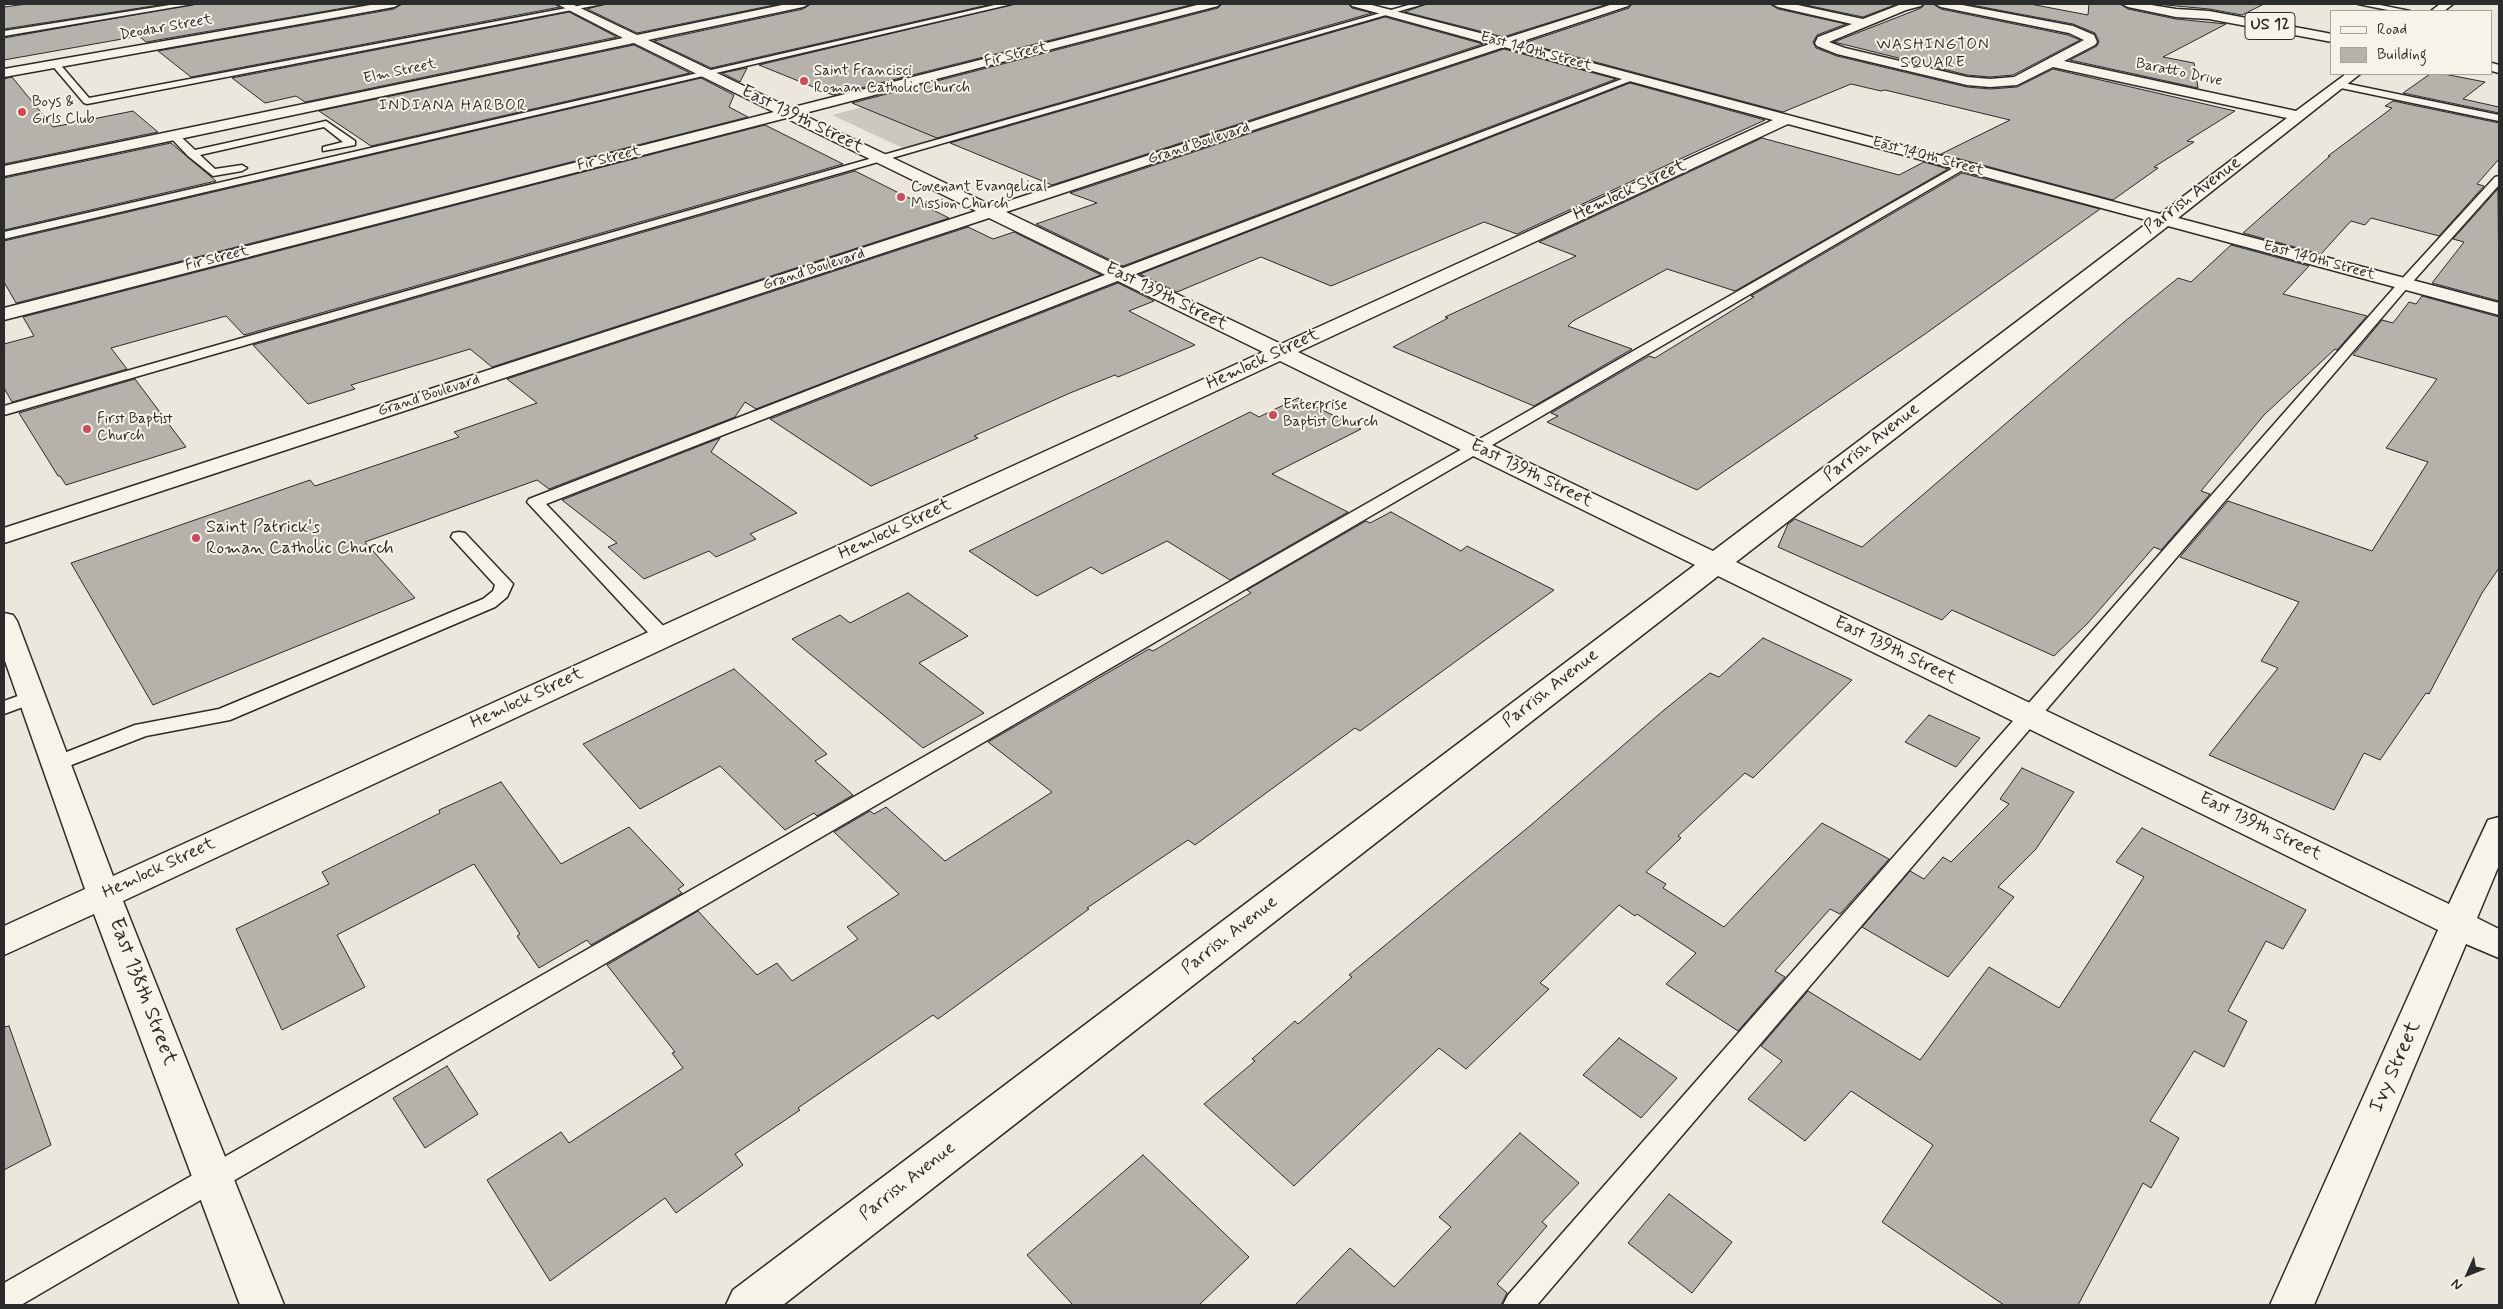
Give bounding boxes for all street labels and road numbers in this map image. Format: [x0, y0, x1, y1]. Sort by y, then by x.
street label: Deodar Street [118, 11, 214, 45]
road number: US 12 [2245, 12, 2295, 40]
street label: East 140th Street [1478, 28, 1594, 76]
street label: Fir Street [983, 38, 1049, 72]
street label: Baratto Drive [2134, 55, 2224, 91]
street label: Elm Street [362, 56, 438, 88]
street label: East 139th Street [737, 81, 867, 159]
street label: Grand Boulevard [1146, 119, 1252, 169]
street label: East 140th Street [1870, 133, 1986, 181]
street label: Fir Street [576, 142, 642, 176]
street label: Parrish Avenue [2140, 153, 2246, 239]
street label: Hemlock Street [1570, 155, 1690, 227]
street label: East 140th Street [2261, 237, 2377, 285]
street label: Fir Street [184, 242, 250, 276]
street label: Grand Boulevard [761, 245, 867, 295]
street label: East 139th Street [1101, 258, 1231, 336]
street label: Hemlock Street [1203, 324, 1323, 396]
street label: Grand Boulevard [376, 371, 482, 421]
street label: Parrish Avenue [1820, 399, 1924, 487]
street label: East 139th Street [1466, 435, 1596, 513]
street label: Hemlock Street [835, 494, 955, 566]
street label: East 139th Street [1830, 612, 1960, 690]
street label: Parrish Avenue [1499, 645, 1603, 733]
street label: Hemlock Street [467, 663, 587, 735]
street label: East 139th Street [2195, 788, 2325, 866]
street label: Hemlock Street [99, 833, 219, 905]
street label: Parrish Avenue [1178, 892, 1282, 980]
street label: East 138th Street [102, 915, 182, 1069]
street label: Ivy Street [2365, 1017, 2427, 1117]
street label: Parrish Avenue [856, 1138, 960, 1226]

